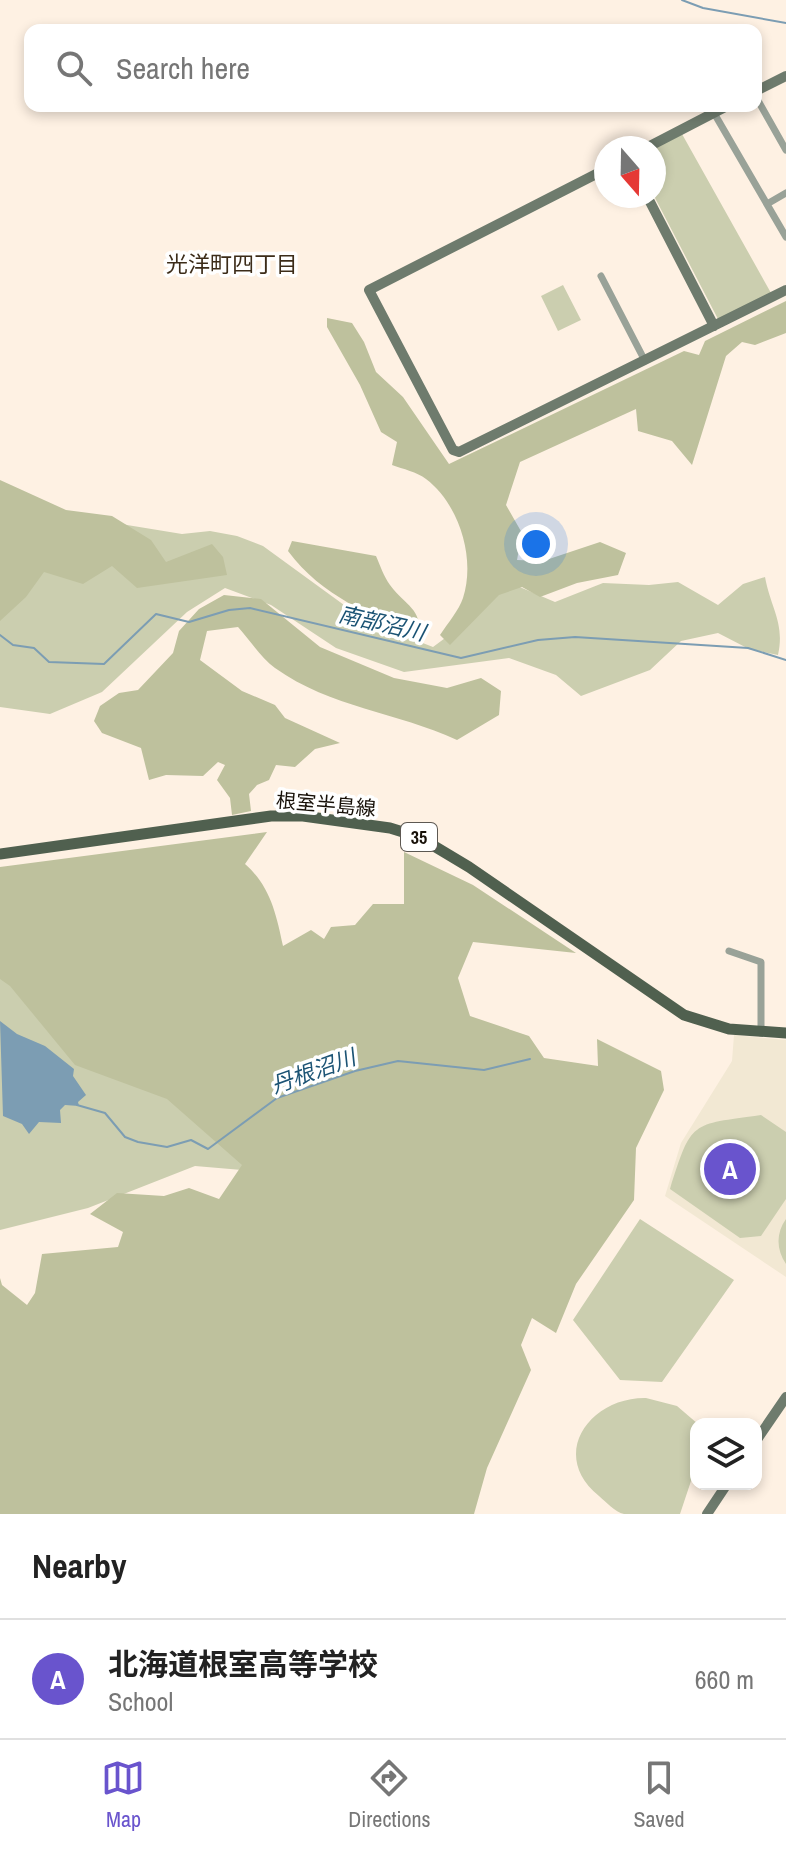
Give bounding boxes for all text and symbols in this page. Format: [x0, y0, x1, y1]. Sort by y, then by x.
search box [24, 24, 762, 112]
icon: search [52, 46, 96, 90]
text: Search here [116, 48, 250, 88]
north arrow [594, 136, 666, 208]
district label: 光洋町四丁目 [166, 249, 298, 279]
your location [516, 524, 556, 564]
water label: 南部沼川 [336, 598, 430, 648]
street label: 根室半島線 [275, 786, 377, 822]
road number: 35 [401, 823, 437, 851]
water label: 丹根沼川 [267, 1041, 361, 1100]
pin: A [704, 1139, 756, 1199]
map controls [690, 1418, 762, 1490]
button: layers [690, 1418, 762, 1490]
text: Nearby [32, 1543, 127, 1589]
text: 北海道根室高等学校 [108, 1644, 378, 1684]
text: A [50, 1662, 66, 1697]
text: 660 m [695, 1662, 754, 1697]
text: School [108, 1684, 173, 1719]
tab: Map [101, 1756, 145, 1834]
tab: Directions [348, 1756, 431, 1834]
tab: Saved [633, 1756, 685, 1834]

